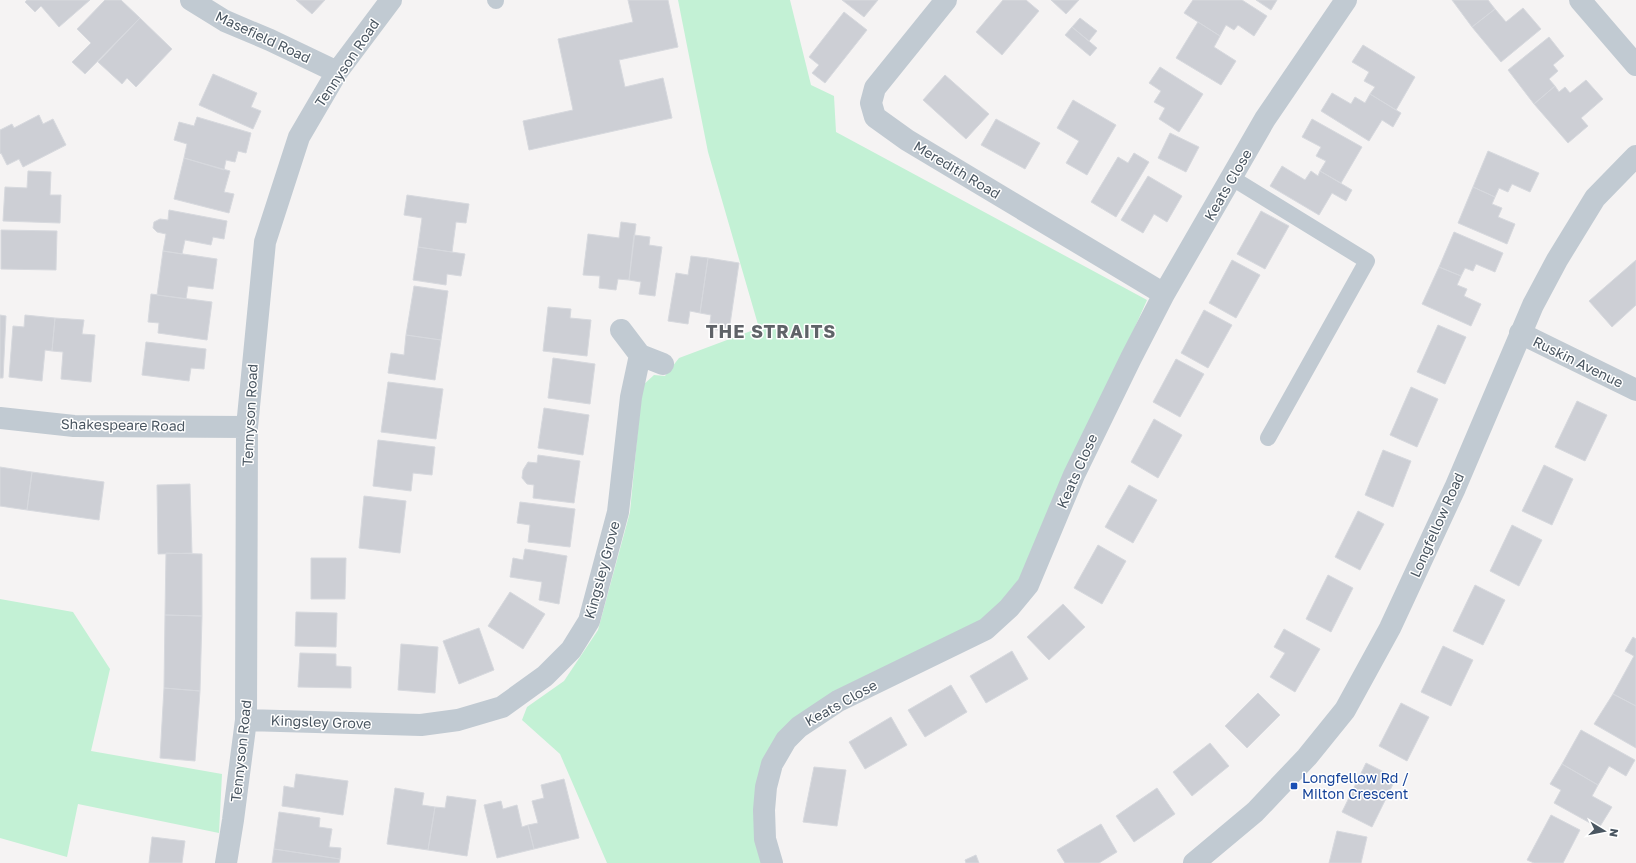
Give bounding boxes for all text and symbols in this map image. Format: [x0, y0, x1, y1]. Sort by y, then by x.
street label: Masefield Road [213, 7, 314, 66]
street label: Tennyson Road [311, 15, 382, 110]
street label: Meredith Road [911, 137, 1004, 202]
street label: Keats Close [1200, 146, 1255, 223]
district label: THE STRAITS [706, 320, 836, 342]
street label: Ruskin Avenue [1530, 332, 1626, 391]
street label: Tennyson Road [238, 363, 261, 467]
street label: Shakespeare Road [61, 415, 185, 434]
street label: Keats Close [1053, 431, 1100, 511]
street label: Longfellow Road [1406, 470, 1467, 580]
street label: Kingsley Grove [580, 519, 623, 621]
street label: Keats Close [802, 676, 880, 729]
street label: Tennyson Road [227, 699, 254, 803]
street label: Kingsley Grove [270, 711, 372, 732]
place label: Longfellow Rd / Milton Crescent [1302, 769, 1409, 802]
marker: Longfellow Rd / Milton Crescent [1289, 781, 1299, 791]
north arrow [1584, 811, 1624, 851]
text: N [1607, 828, 1621, 838]

